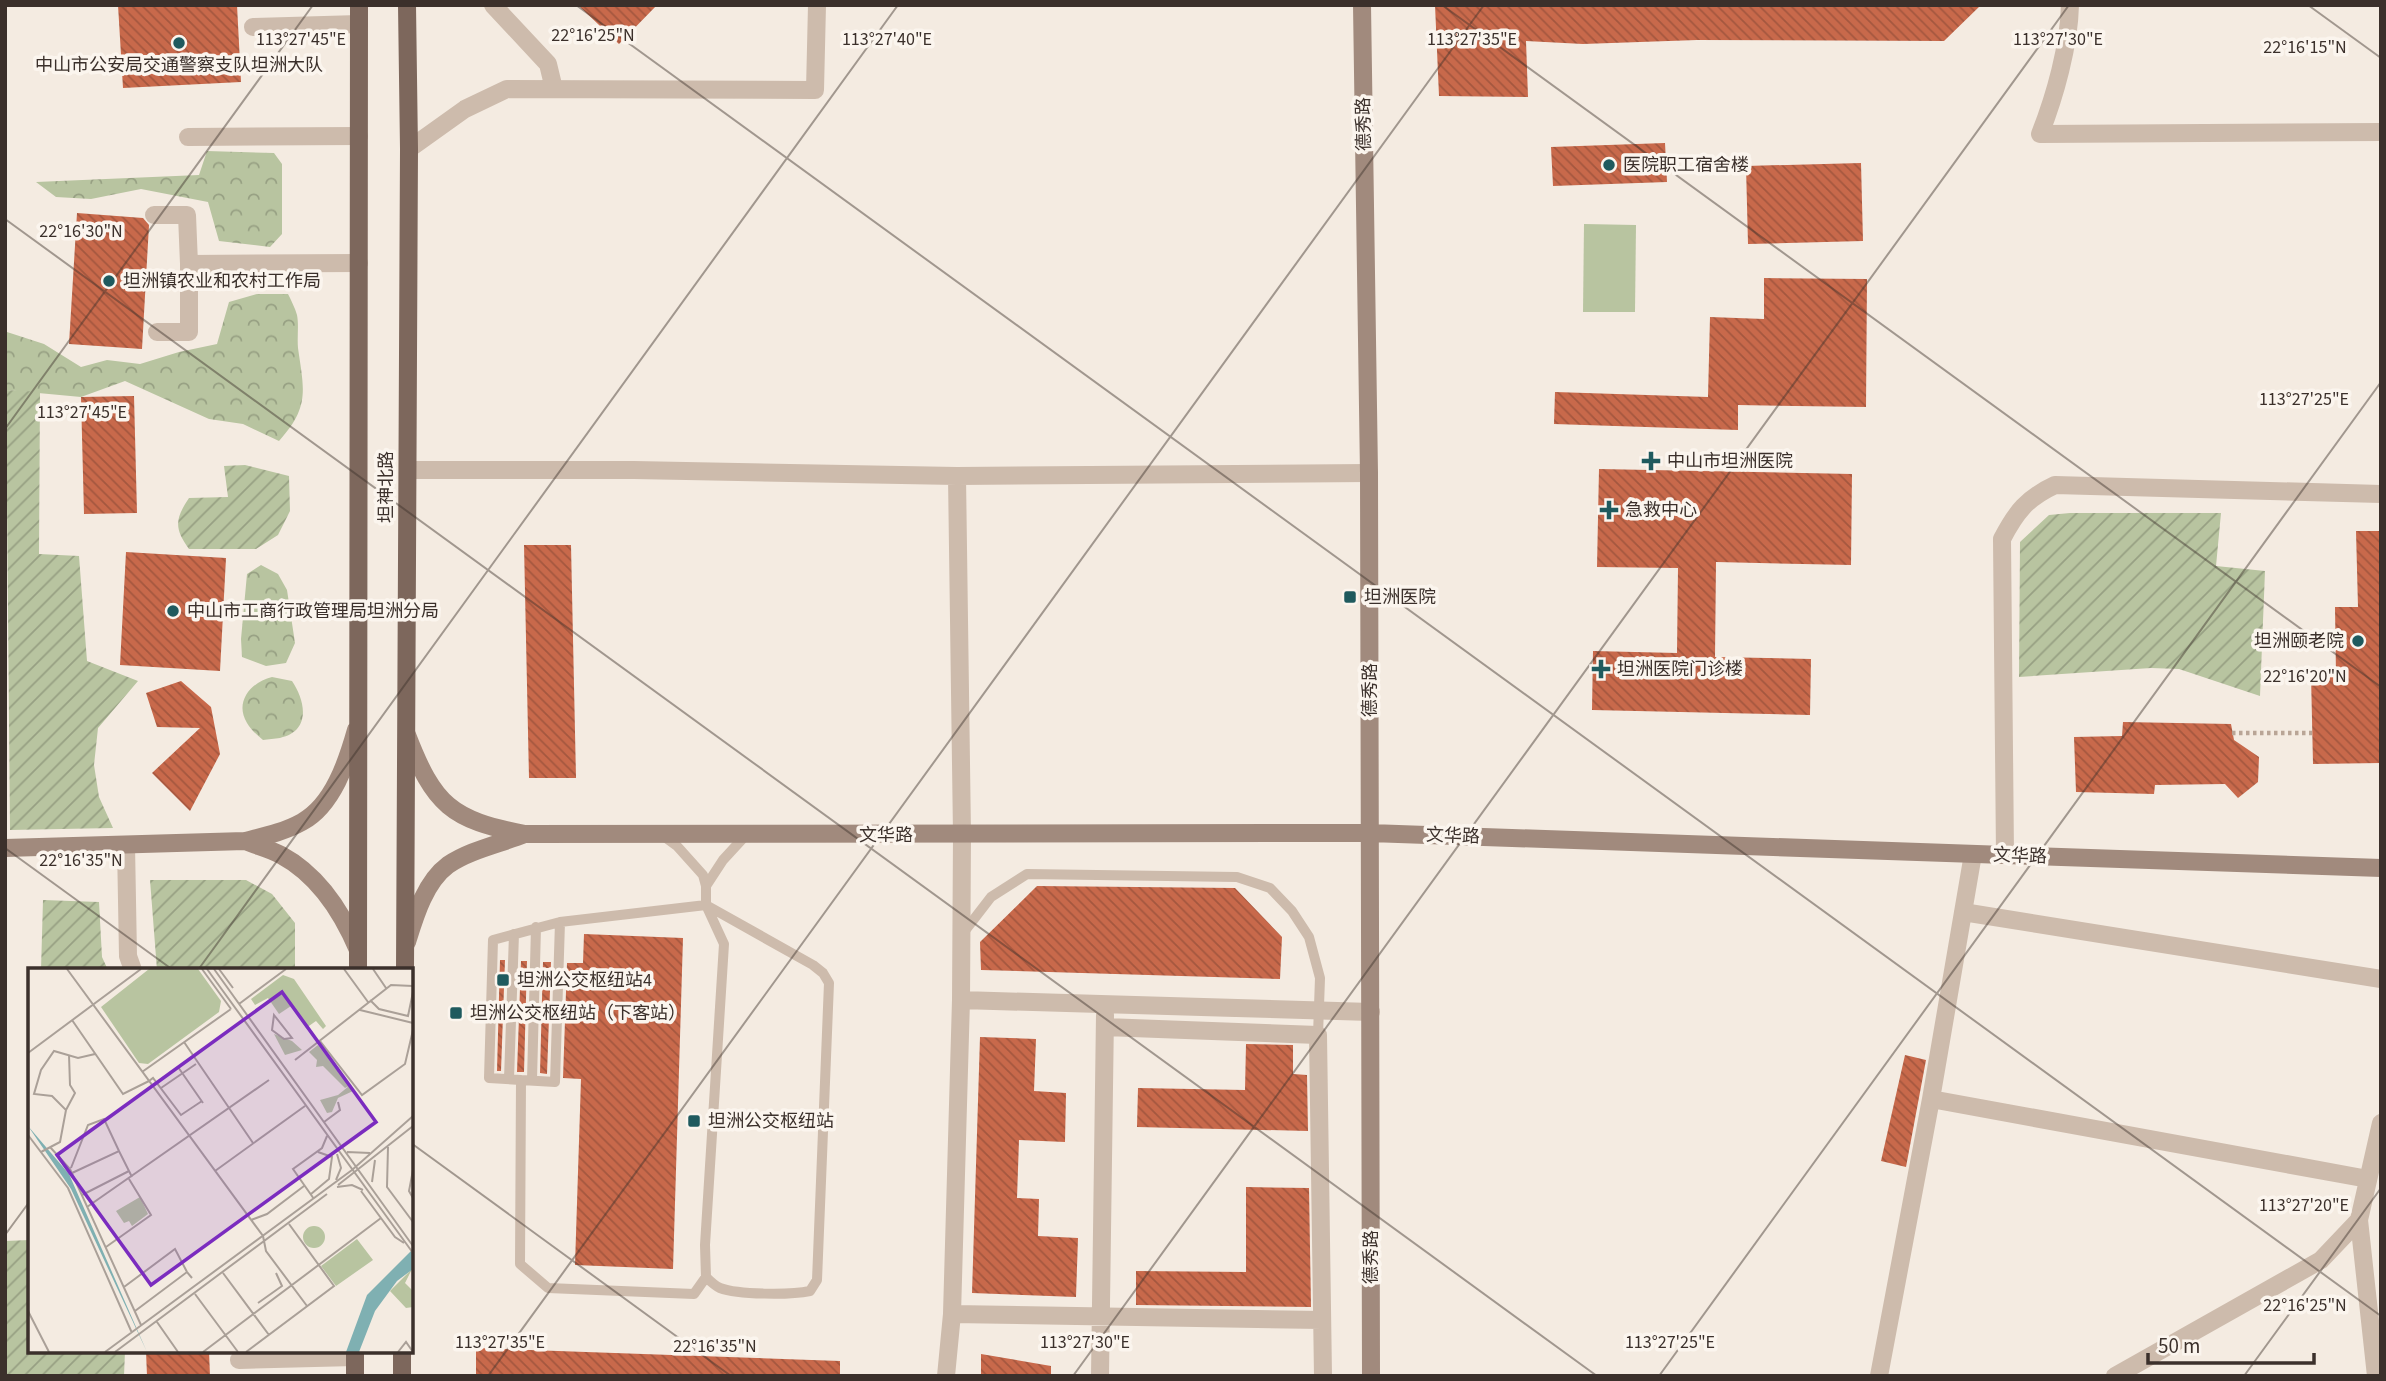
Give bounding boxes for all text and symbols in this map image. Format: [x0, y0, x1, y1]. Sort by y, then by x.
text: 22°16'25"N [551, 23, 635, 48]
text: 113°27'45"E [256, 27, 346, 52]
text: 113°27'40"E [842, 27, 932, 52]
text: 113°27'35"E [1427, 27, 1517, 52]
text: 113°27'30"E [2013, 27, 2103, 52]
marker: 中山市公安局交通警察支队坦洲大队 [171, 35, 187, 51]
text: 22°16'15"N [2263, 35, 2347, 60]
place label: 中山市公安局交通警察支队坦洲大队 [35, 53, 323, 78]
street label: 德秀路 [1351, 97, 1377, 151]
place label: 医院职工宿舍楼 [1623, 153, 1749, 178]
marker: 医院职工宿舍楼 [1601, 157, 1617, 173]
text: 22°16'30"N [39, 219, 123, 244]
place label: 坦洲镇农业和农村工作局 [123, 269, 321, 294]
marker: 坦洲镇农业和农村工作局 [101, 273, 117, 289]
text: 113°27'25"E [2259, 387, 2349, 412]
text: 113°27'45"E [37, 400, 127, 425]
place label: 中山市坦洲医院 [1667, 449, 1793, 474]
street label: 坦神北路 [374, 451, 399, 523]
marker: 中山市坦洲医院 [1641, 451, 1661, 471]
place label: 急救中心 [1625, 498, 1697, 523]
marker: 急救中心 [1599, 500, 1619, 520]
place label: 坦洲医院 [1364, 585, 1436, 610]
marker: 坦洲医院 [1342, 589, 1358, 605]
place label: 中山市工商行政管理局坦洲分局 [187, 599, 439, 624]
marker: 中山市工商行政管理局坦洲分局 [165, 603, 181, 619]
place label: 坦洲颐老院 [2254, 629, 2344, 654]
marker: 坦洲颐老院 [2350, 633, 2366, 649]
place label: 坦洲医院门诊楼 [1617, 657, 1743, 682]
marker: 坦洲医院门诊楼 [1591, 659, 1611, 679]
street label: 德秀路 [1358, 663, 1383, 717]
text: 22°16'20"N [2263, 664, 2347, 689]
street label: 文华路 [859, 823, 913, 848]
street label: 文华路 [1426, 823, 1480, 849]
street label: 文华路 [1993, 843, 2047, 869]
text: 22°16'35"N [39, 848, 123, 873]
inset map [28, 968, 413, 1353]
place label: 坦洲公交枢纽站4 [517, 968, 652, 993]
marker: 坦洲公交枢纽站4 [495, 972, 511, 988]
place label: 坦洲公交枢纽站（下客站） [470, 1001, 686, 1026]
marker: 坦洲公交枢纽站（下客站） [448, 1005, 464, 1021]
place label: 坦洲公交枢纽站 [708, 1109, 834, 1134]
marker: 坦洲公交枢纽站 [686, 1113, 702, 1129]
text: 113°27'20"E [2259, 1193, 2349, 1218]
street label: 德秀路 [1359, 1230, 1384, 1284]
text: 22°16'25"N [2263, 1293, 2347, 1318]
scale bar [2148, 1322, 2314, 1366]
text: 113°27'35"E [455, 1330, 545, 1355]
text: 113°27'30"E [1040, 1330, 1130, 1355]
text: 113°27'25"E [1625, 1330, 1715, 1355]
text: 50 m [2158, 1331, 2200, 1361]
text: 22°16'35"N [673, 1334, 757, 1359]

